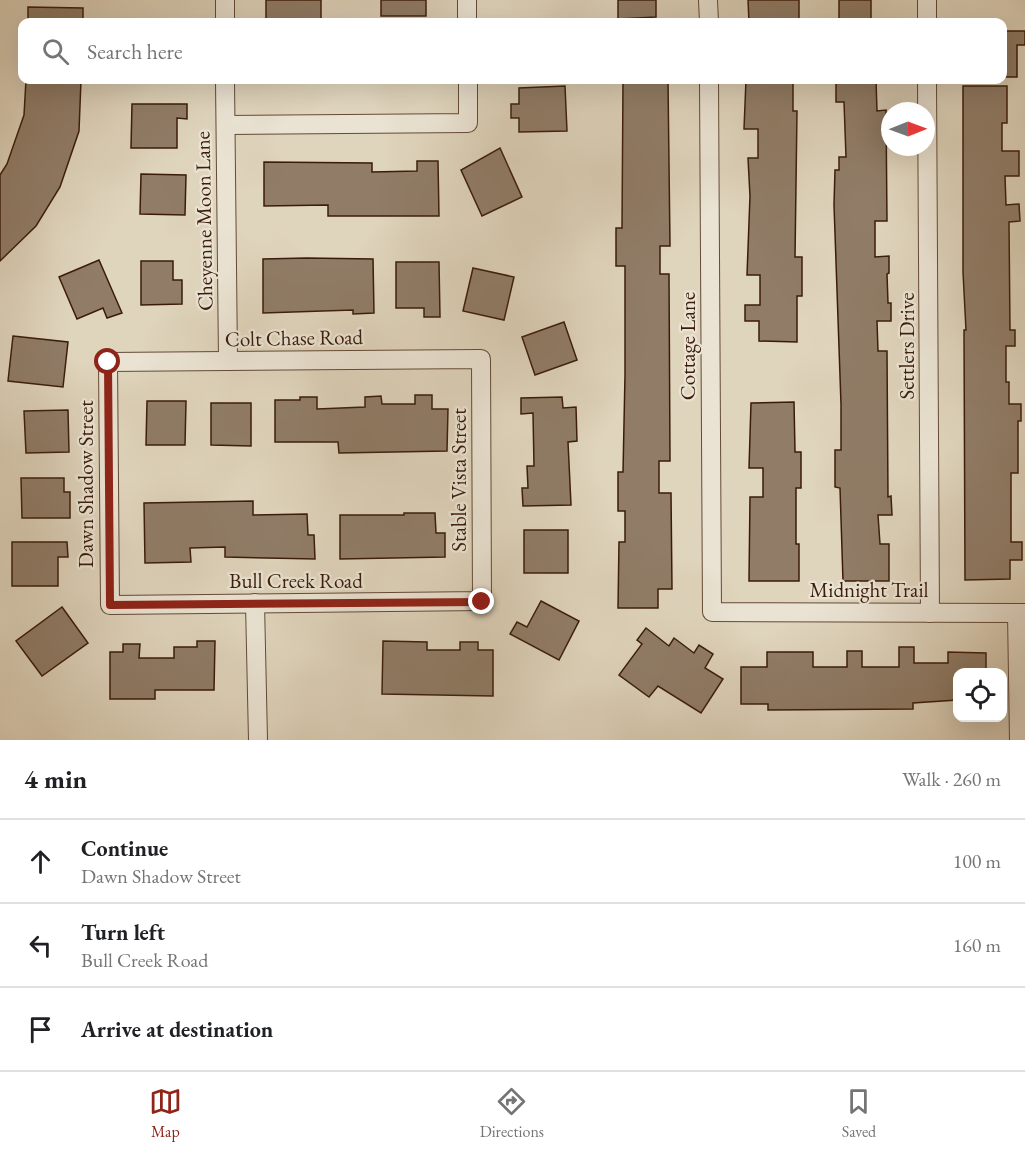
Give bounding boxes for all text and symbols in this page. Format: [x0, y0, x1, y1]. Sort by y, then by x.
search box [18, 18, 1007, 84]
icon: search [39, 35, 72, 68]
text: Search here [87, 37, 182, 66]
north arrow [881, 102, 935, 156]
street label: Cheyenne Moon Lane [188, 131, 219, 311]
street label: Cottage Lane [674, 292, 701, 400]
street label: Settlers Drive [893, 292, 920, 400]
street label: Colt Chase Road [225, 323, 364, 352]
route start [94, 348, 120, 374]
street label: Dawn Shadow Street [72, 400, 99, 568]
street label: Stable Vista Street [445, 408, 472, 552]
street label: Bull Creek Road [229, 567, 363, 594]
street label: Midnight Trail [809, 576, 929, 603]
route end [468, 588, 494, 614]
map controls [953, 668, 1007, 722]
button: locate [953, 668, 1007, 722]
text: 4 min [24, 762, 87, 796]
text: Walk · 260 m [902, 766, 1001, 792]
text: Continue [81, 834, 168, 863]
icon: ahead [24, 845, 57, 878]
text: 100 m [953, 848, 1001, 874]
text: Dawn Shadow Street [81, 863, 241, 889]
text: Turn left [81, 918, 165, 947]
icon: left [24, 929, 57, 962]
text: 160 m [953, 932, 1001, 958]
text: Bull Creek Road [81, 947, 208, 973]
icon: arrive [24, 1013, 57, 1046]
text: Arrive at destination [81, 1015, 273, 1044]
tab: Map [149, 1085, 182, 1142]
tab: Directions [480, 1085, 544, 1142]
tab: Saved [842, 1085, 876, 1142]

